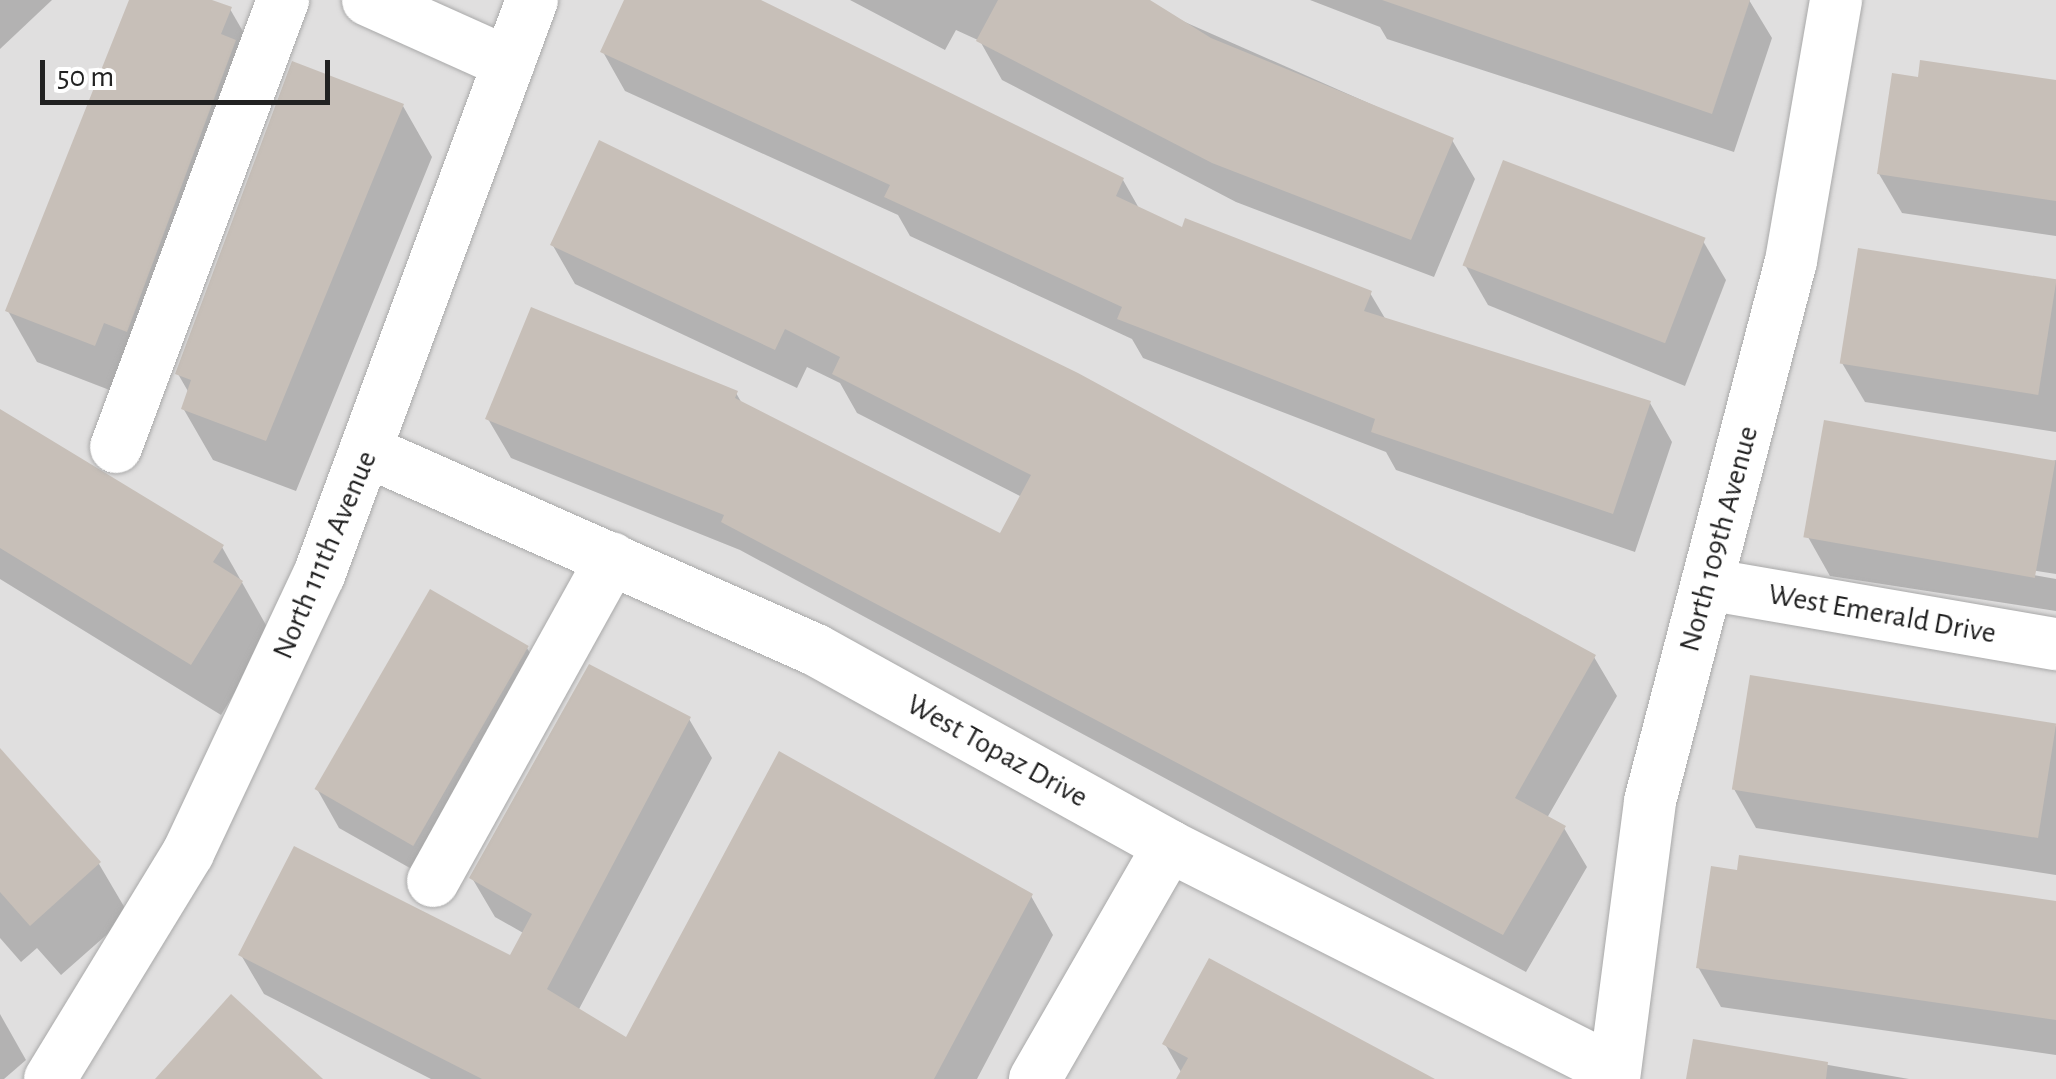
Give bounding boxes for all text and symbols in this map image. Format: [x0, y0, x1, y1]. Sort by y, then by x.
scale bar [45, 40, 335, 102]
text: 50 m [57, 62, 114, 92]
street label: North 109th Avenue [1672, 422, 1766, 656]
street label: North 111th Avenue [265, 445, 385, 665]
street label: West Emerald Drive [1765, 576, 1999, 652]
street label: West Topaz Drive [900, 686, 1094, 816]

